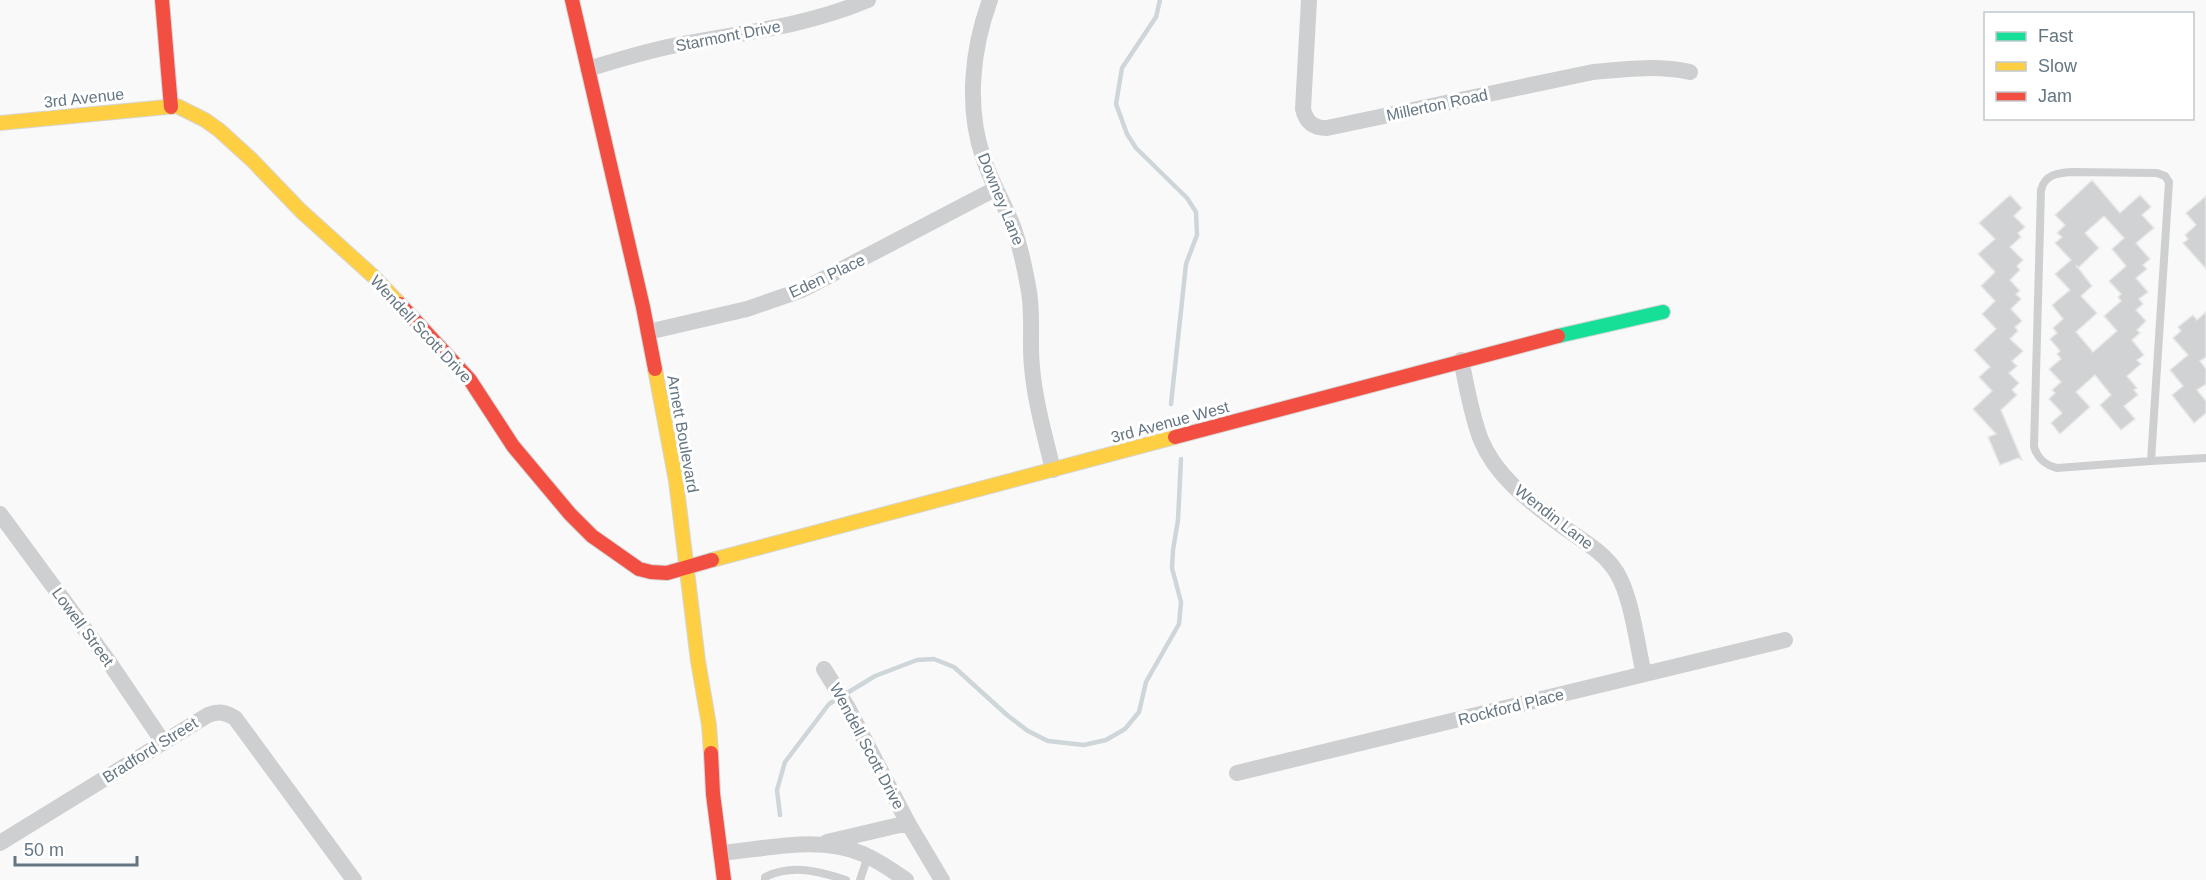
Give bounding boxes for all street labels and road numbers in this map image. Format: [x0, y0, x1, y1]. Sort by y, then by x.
street label: Starmont Drive [674, 17, 782, 55]
street label: 3rd Avenue [43, 85, 125, 111]
street label: Millerton Road [1385, 86, 1489, 124]
street label: Downey Lane [975, 150, 1027, 248]
street label: Eden Place [786, 251, 868, 301]
street label: Wendell Scott Drive [367, 272, 475, 386]
street label: Arnett Boulevard [664, 374, 702, 494]
street label: 3rd Avenue West [1109, 398, 1231, 446]
street label: Wendin Lane [1512, 481, 1596, 553]
street label: Lowell Street [49, 585, 117, 670]
street label: Wendell Scott Drive [827, 680, 907, 812]
street label: Rockford Place [1456, 686, 1566, 728]
street label: Bradford Street [99, 714, 201, 786]

